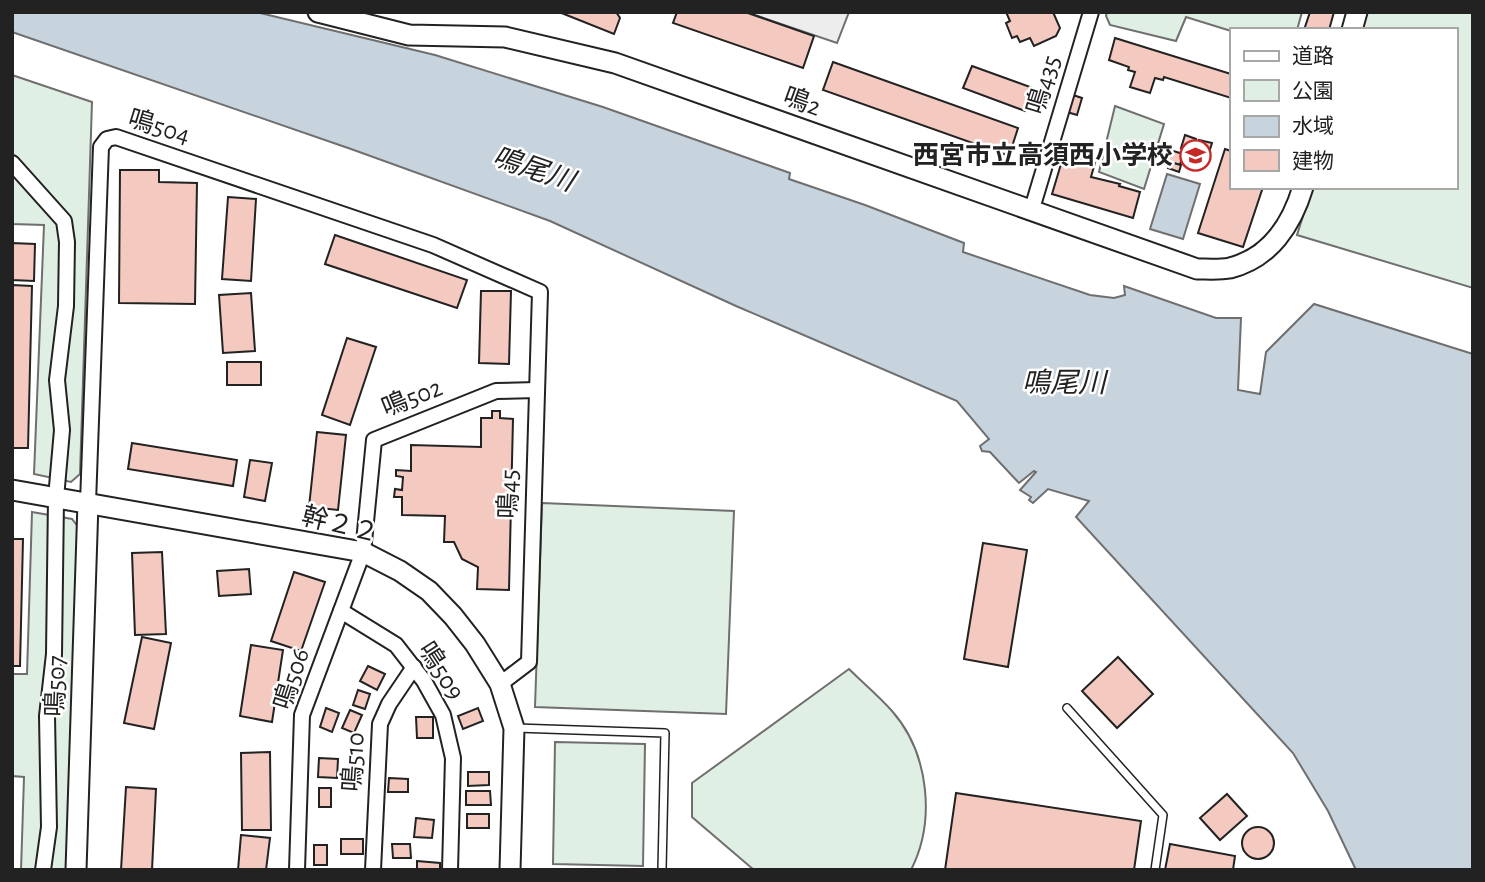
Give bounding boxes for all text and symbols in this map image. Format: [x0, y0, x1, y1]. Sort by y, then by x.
legend [1230, 28, 1457, 189]
text: 道路 [1292, 45, 1334, 67]
street label: 鳴435 [1022, 52, 1065, 118]
text: 公園 [1292, 81, 1334, 102]
street label: 鳴2 [780, 82, 825, 121]
street label: 鳴504 [125, 104, 193, 149]
text: 水域 [1292, 115, 1334, 137]
school or university icon: 西宮市立高須西小学校 [1179, 139, 1213, 173]
water label: 鳴尾川 [489, 141, 581, 198]
place label: 西宮市立高須西小学校 [913, 141, 1173, 169]
text: 建物 [1292, 150, 1334, 172]
water label: 鳴尾川 [1022, 368, 1109, 398]
street label: 鳴502 [378, 373, 446, 422]
street label: 鳴45 [494, 469, 523, 519]
street label: 幹２２ [299, 502, 381, 547]
street label: 鳴509 [413, 637, 470, 704]
street label: 鳴506 [269, 645, 314, 713]
street label: 鳴507 [41, 655, 70, 717]
street label: 鳴510 [338, 731, 369, 793]

